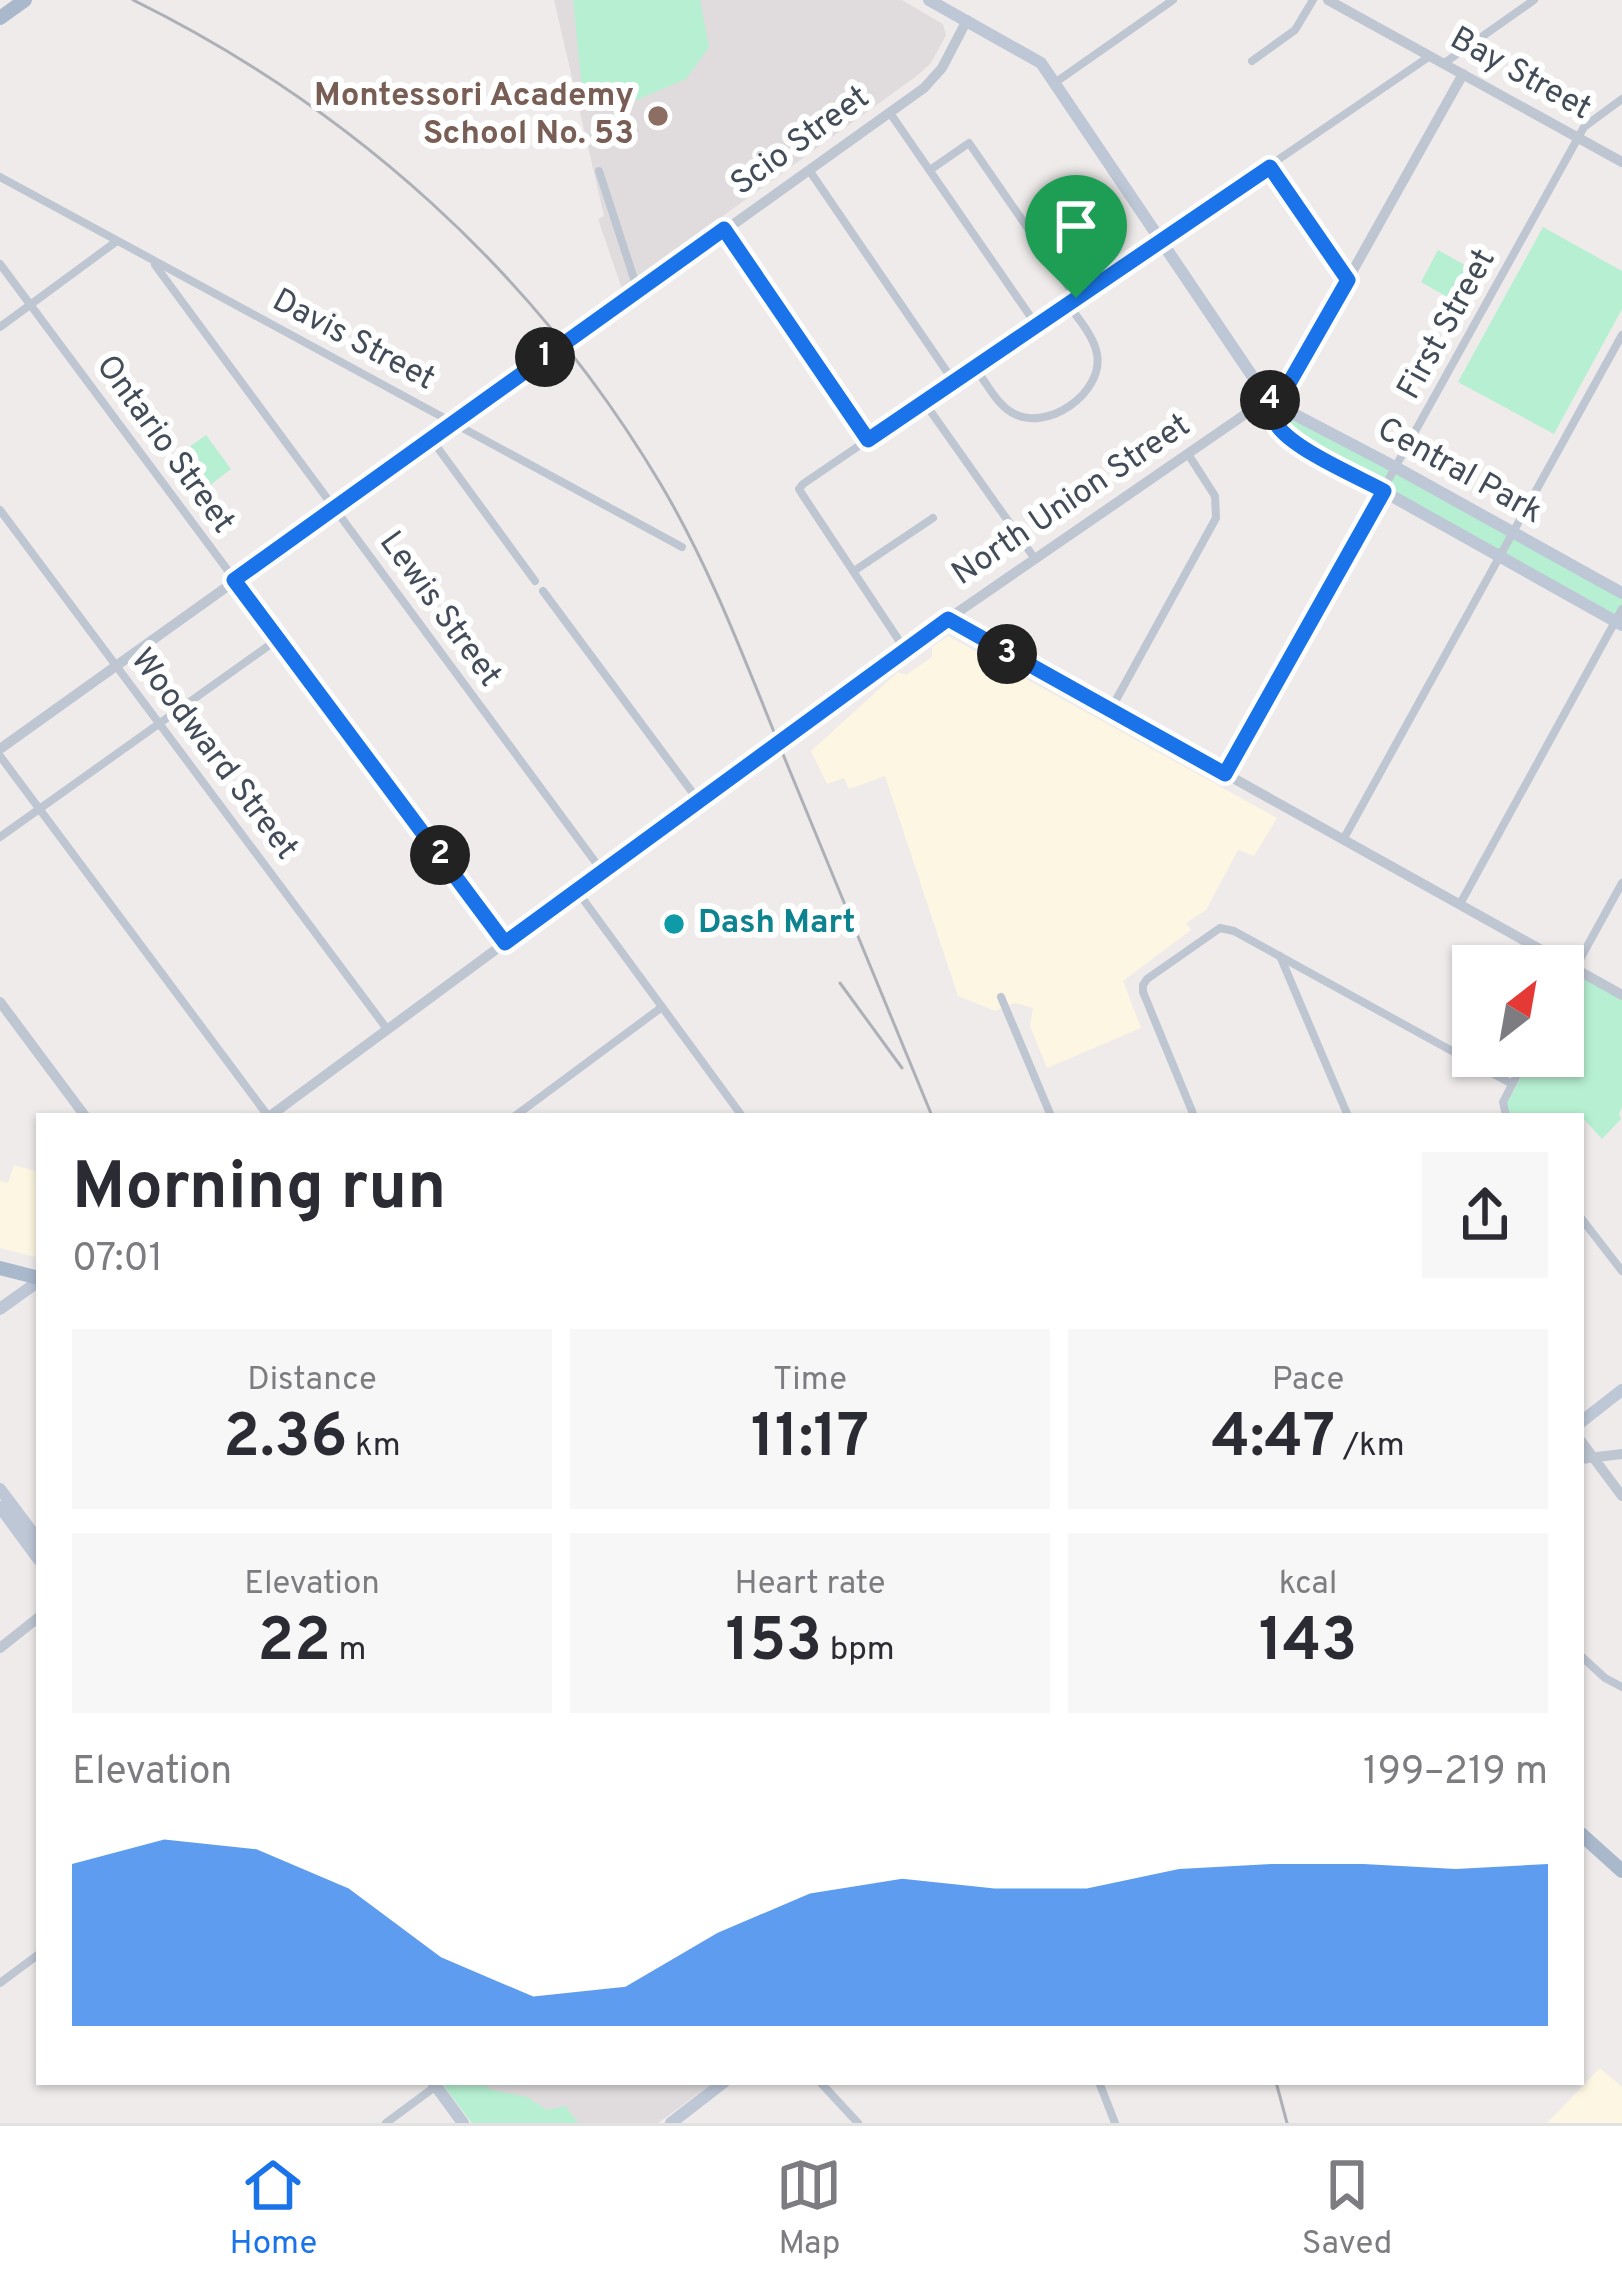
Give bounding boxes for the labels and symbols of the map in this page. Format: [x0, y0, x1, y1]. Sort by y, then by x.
street label: Bay Street [1442, 19, 1598, 131]
place label: Montessori Academy School No. 53 [314, 76, 634, 156]
street label: Scio Street [723, 78, 879, 206]
marker: Montessori Academy School No. 53 [645, 103, 671, 129]
pin [1025, 175, 1127, 298]
street label: First Street [1389, 242, 1507, 408]
street label: Davis Street [264, 281, 442, 401]
pin: 1 [515, 327, 575, 387]
street label: Ontario Street [85, 348, 243, 542]
pin: 4 [1240, 370, 1300, 430]
street label: North Union Street [945, 406, 1199, 596]
street label: Central Park [1369, 409, 1549, 535]
street label: Lewis Street [369, 524, 509, 696]
pin: 3 [977, 624, 1037, 684]
street label: Woodward Street [120, 641, 306, 869]
pin: 2 [410, 825, 470, 885]
place label: Dash Mart [698, 903, 855, 945]
marker: Dash Mart [661, 911, 687, 937]
north arrow [1452, 945, 1584, 1077]

